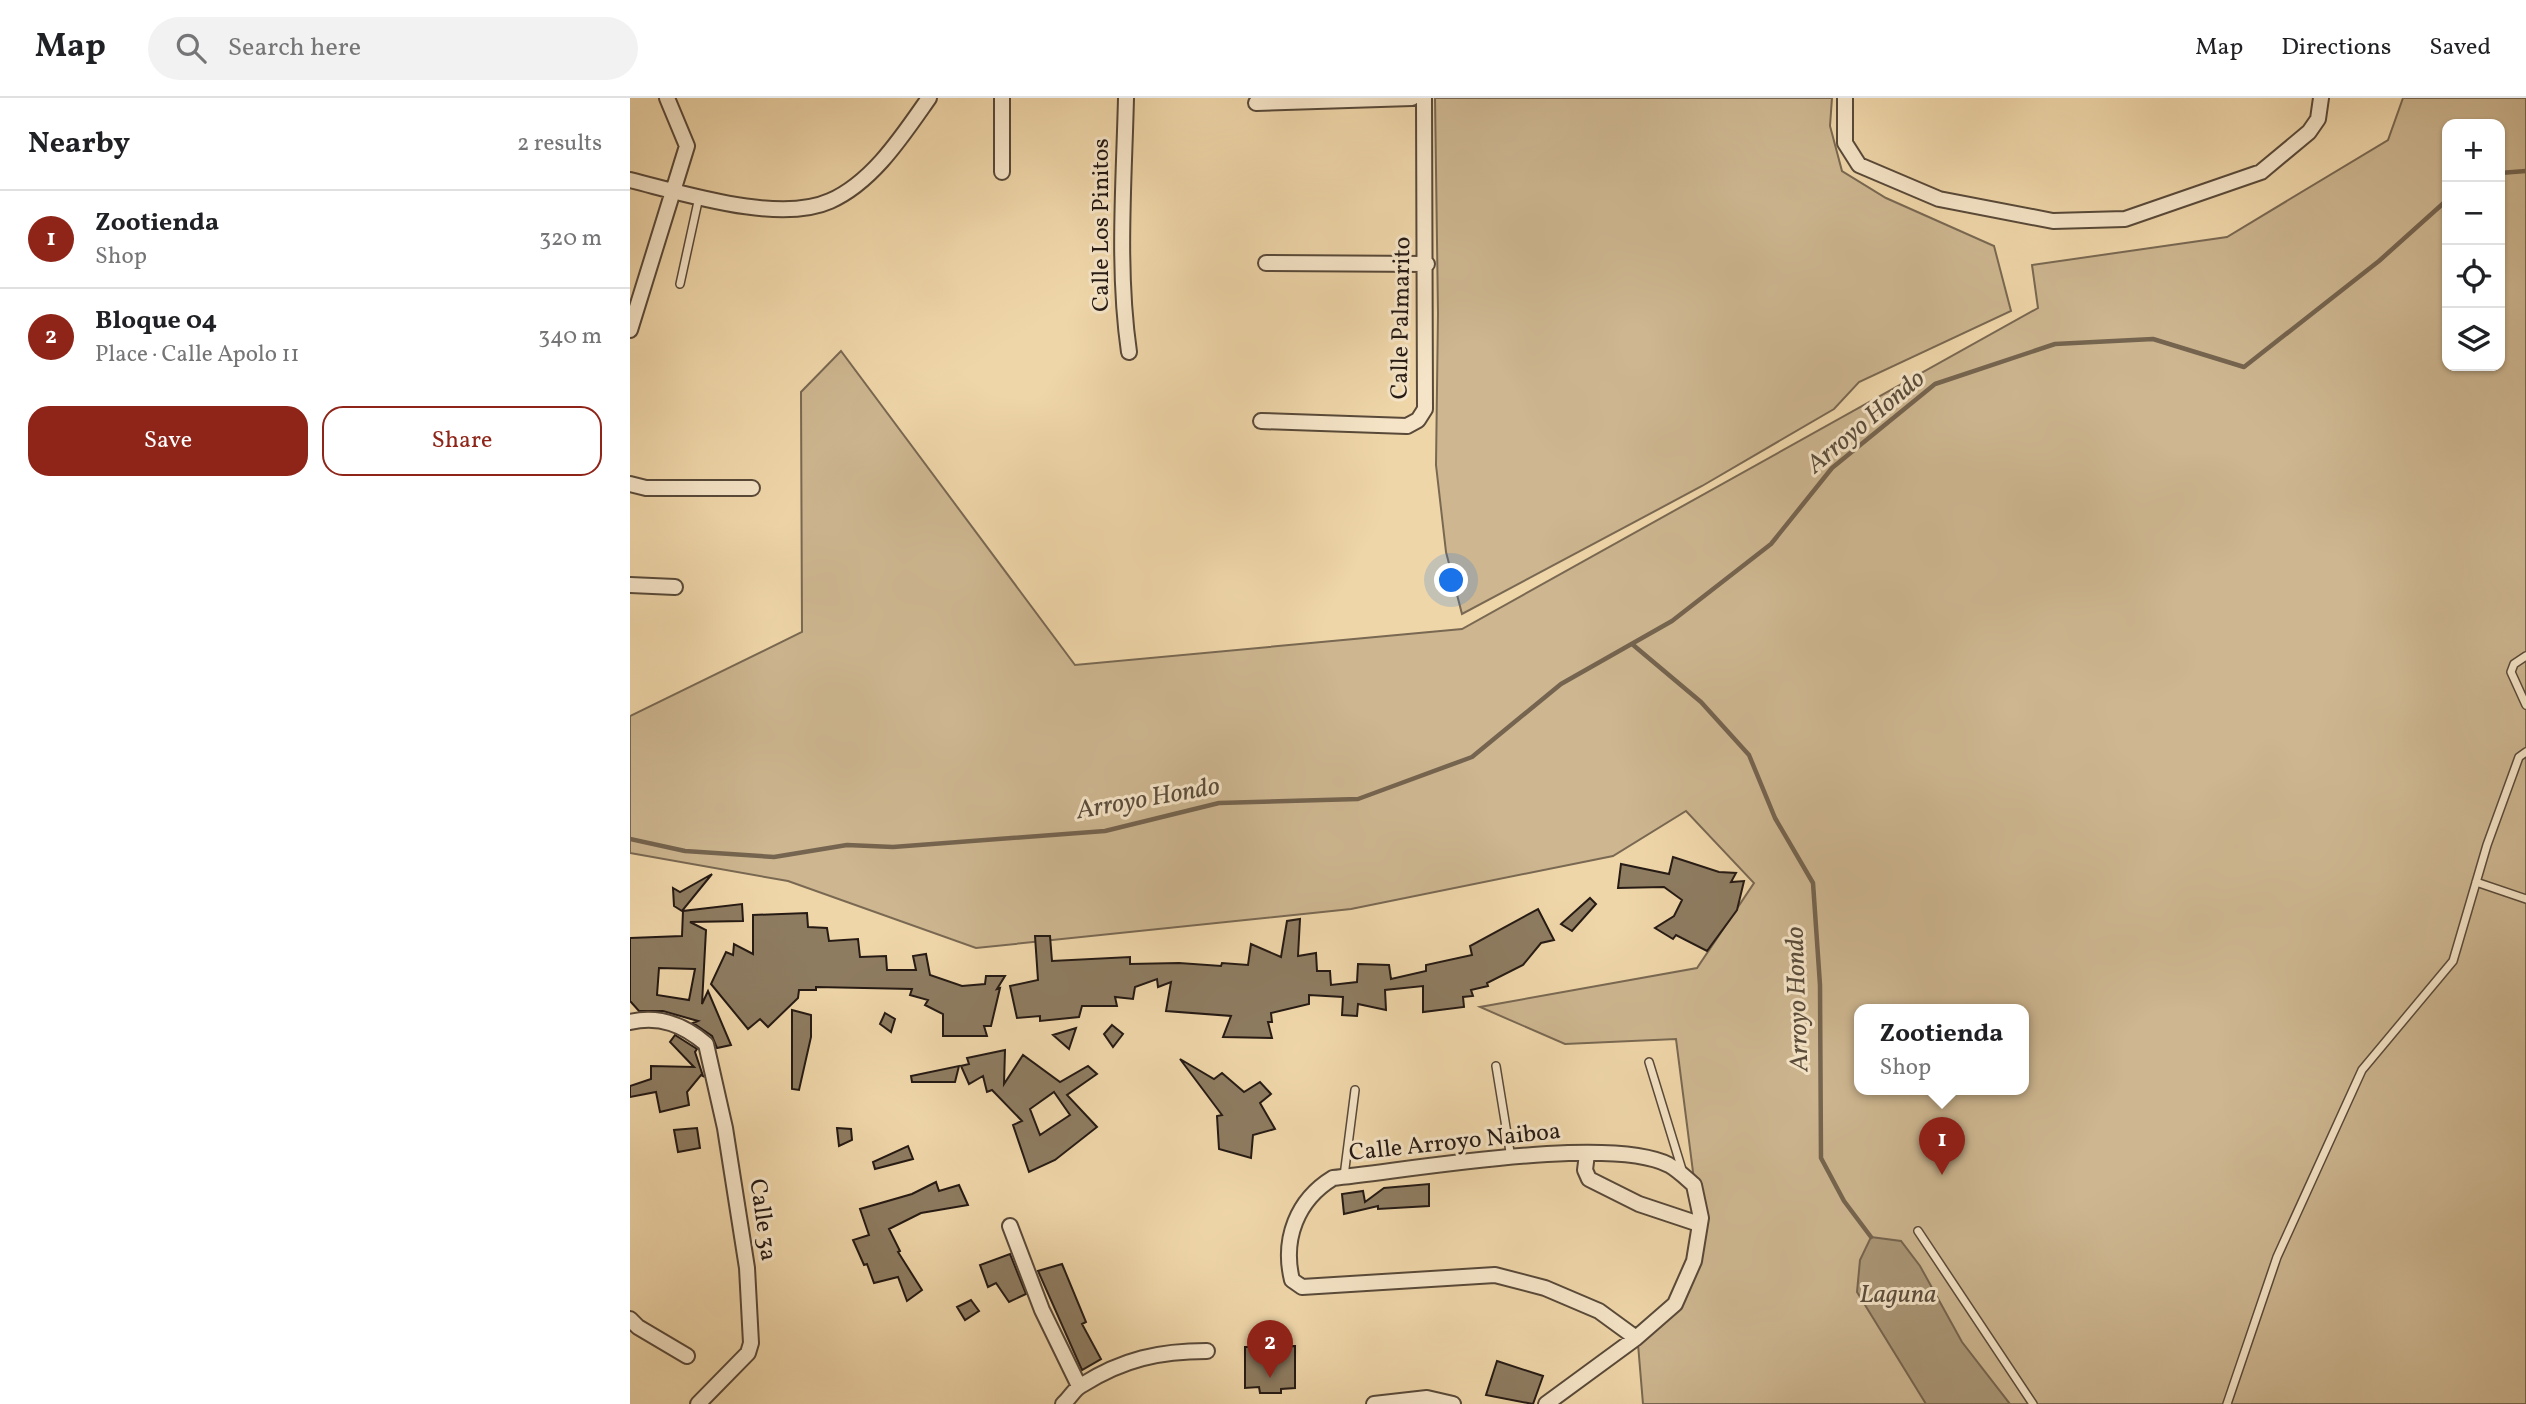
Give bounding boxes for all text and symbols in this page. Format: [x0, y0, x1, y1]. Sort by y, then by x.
search box [148, 17, 638, 80]
text: Map [35, 25, 106, 71]
icon: search [172, 29, 210, 67]
text: Search here [228, 30, 361, 66]
text: Map [2195, 31, 2243, 65]
text: Directions [2281, 31, 2391, 65]
text: Saved [2429, 31, 2491, 65]
map controls [2442, 119, 2505, 371]
button: + [2442, 119, 2505, 182]
text: Nearby [28, 123, 130, 165]
text: 2 results [517, 128, 602, 160]
street label: Calle Los Pinitos [1085, 138, 1119, 312]
button: − [2442, 182, 2505, 245]
text: Zootienda [95, 205, 219, 241]
text: 1 [46, 223, 56, 255]
text: 320 m [539, 223, 602, 255]
street label: Calle Palmarito [1384, 236, 1420, 400]
text: Shop [95, 241, 147, 273]
button: locate [2442, 245, 2505, 308]
text: Bloque 04 [95, 303, 217, 339]
button: layers [2442, 308, 2505, 371]
text: 2 [45, 321, 57, 353]
text: 340 m [538, 321, 602, 353]
text: Place · Calle Apolo 11 [95, 339, 299, 371]
water label: Arroyo Hondo [1798, 362, 1933, 483]
button: Save [28, 406, 308, 476]
button: Share [322, 406, 602, 476]
your location [1434, 563, 1468, 597]
water label: Arroyo Hondo [1073, 769, 1223, 829]
water label: Arroyo Hondo [1777, 926, 1819, 1073]
popup [1854, 1004, 2029, 1095]
text: Zootienda [1879, 1016, 2004, 1052]
text: Shop [1879, 1052, 1931, 1084]
street label: Calle Arroyo Naiboa [1347, 1115, 1563, 1171]
pin: 1 [1919, 1117, 1965, 1175]
street label: Calle 3a [739, 1177, 785, 1263]
water label: Laguna [1860, 1277, 1937, 1313]
pin: 2 [1247, 1320, 1293, 1378]

